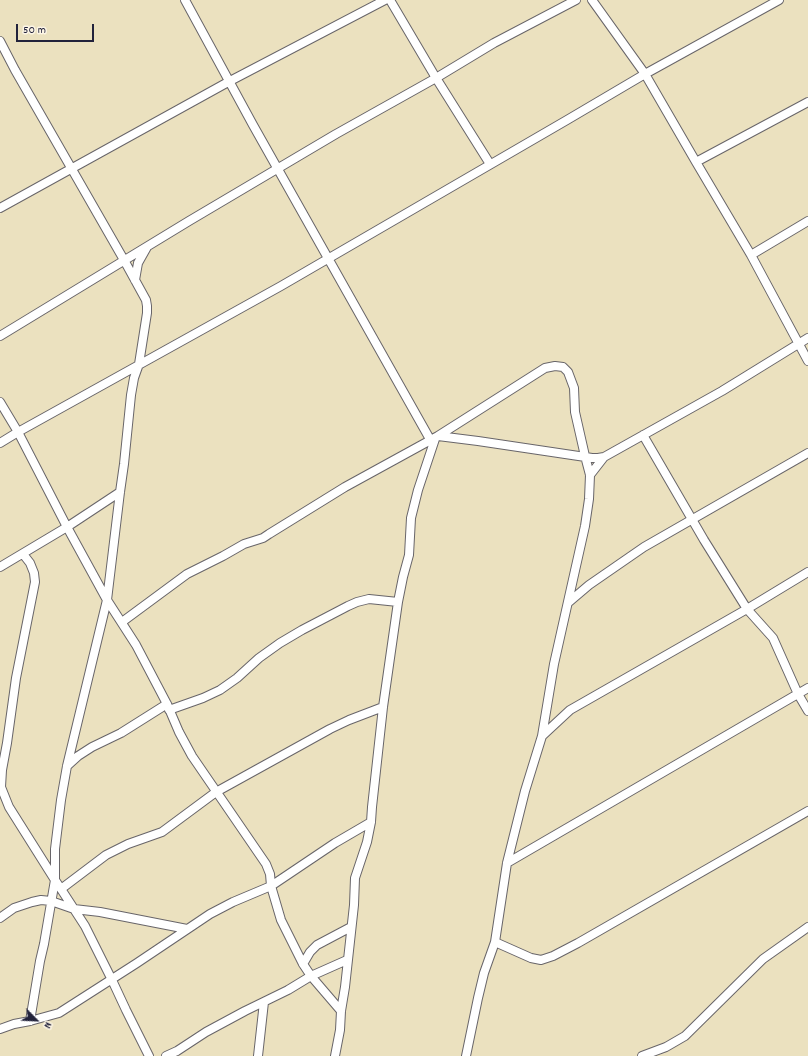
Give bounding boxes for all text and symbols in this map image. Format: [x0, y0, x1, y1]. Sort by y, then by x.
scale bar [18, 16, 96, 42]
text: 50 m [23, 22, 46, 39]
north arrow [16, 1000, 56, 1040]
text: N [39, 1019, 55, 1031]

